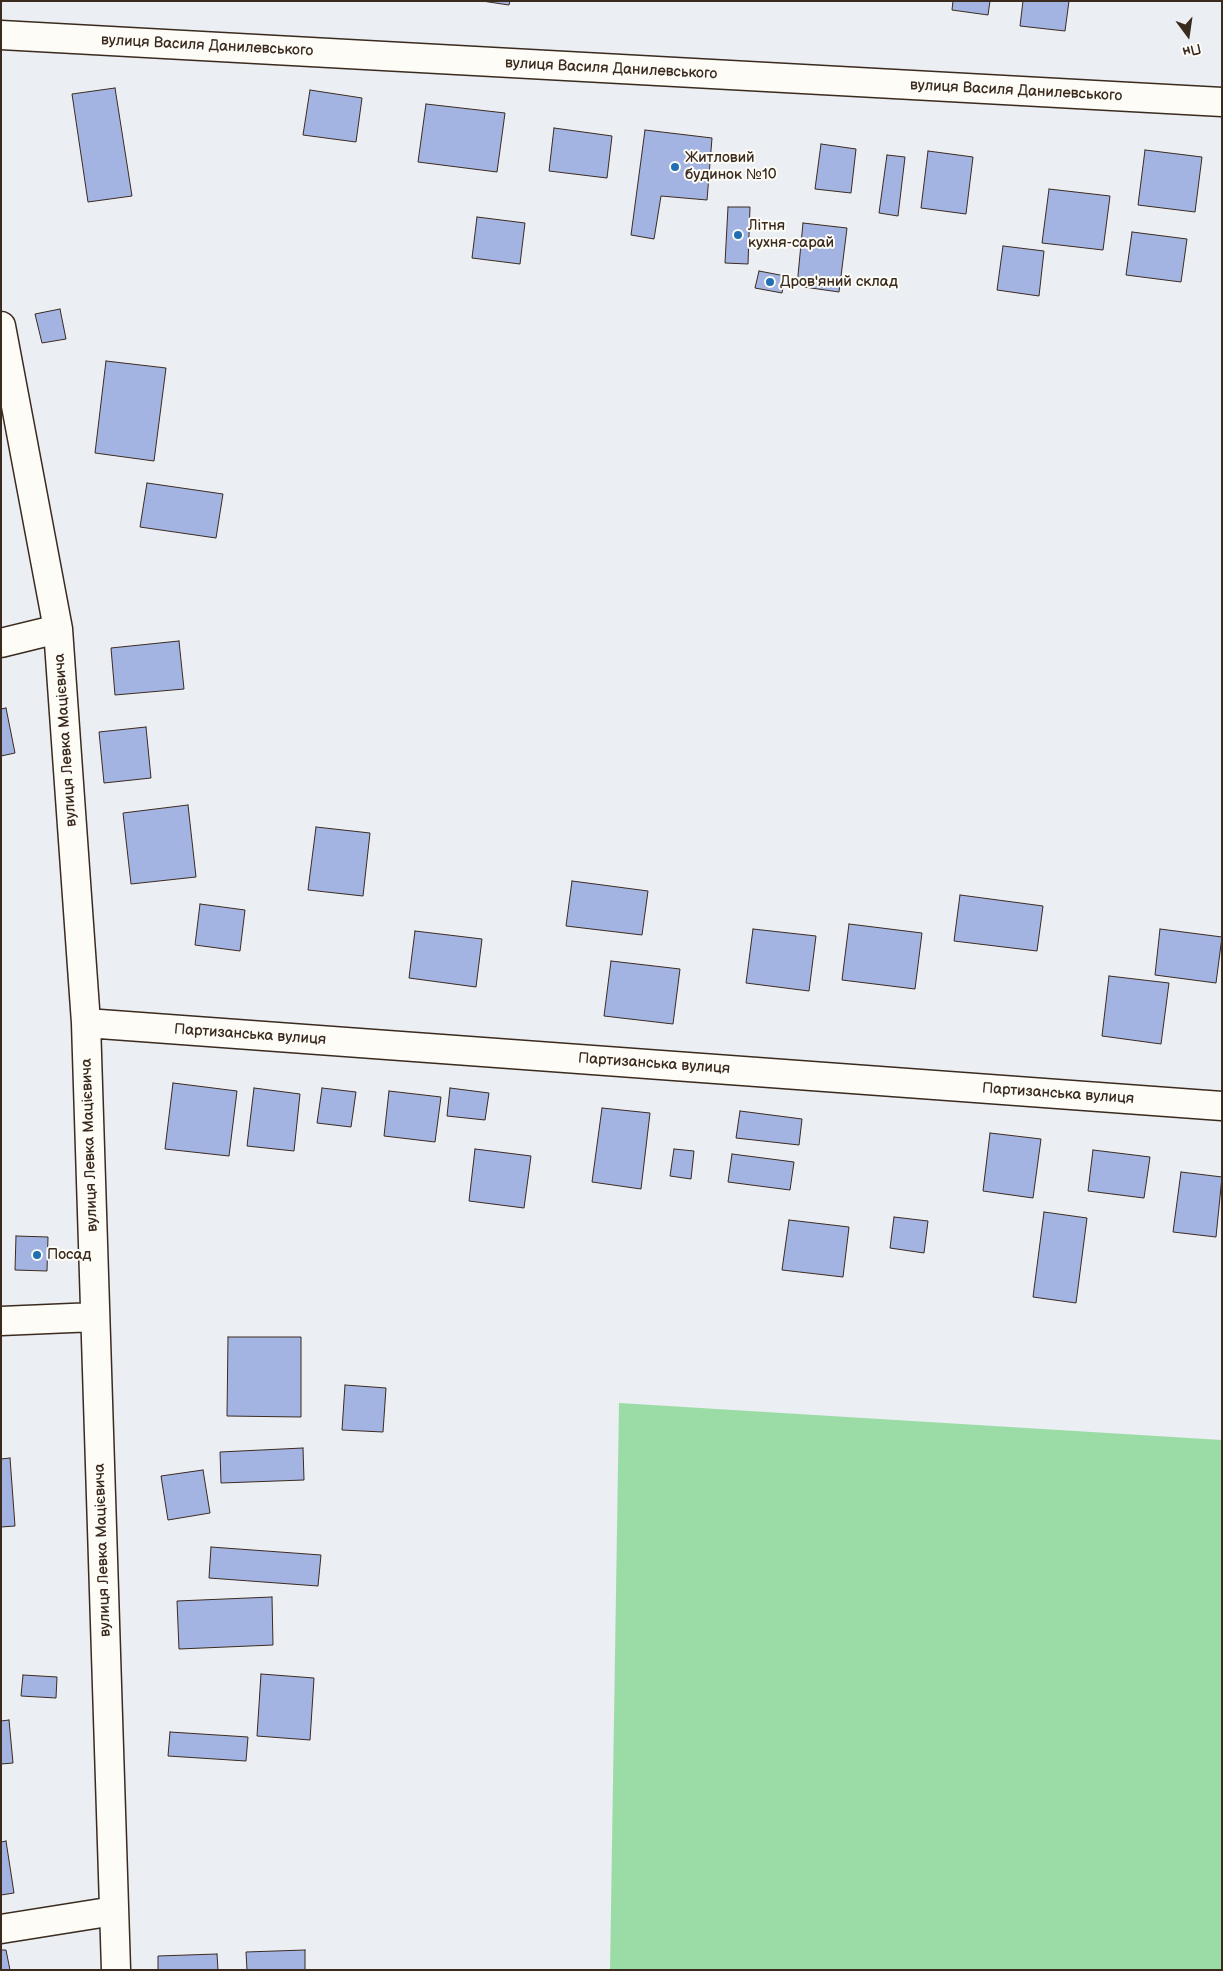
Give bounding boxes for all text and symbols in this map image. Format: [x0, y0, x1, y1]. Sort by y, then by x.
north arrow [1163, 10, 1213, 60]
street label: вулиця Василя Данилевського [100, 31, 314, 61]
text: Пн [1181, 40, 1203, 61]
street label: вулиця Василя Данилевського [504, 54, 718, 84]
street label: вулиця Василя Данилевського [909, 76, 1123, 106]
place label: Житловий будинок №10 [685, 149, 777, 184]
marker: Житловий будинок №10 [669, 161, 681, 173]
place label: Літня кухня-сарай [748, 217, 834, 252]
marker: Літня кухня-сарай [732, 229, 744, 241]
place label: Дров'яний склад [780, 273, 898, 291]
marker: Дров'яний склад [764, 276, 776, 288]
street label: вулиця Левка Мацієвича [51, 653, 81, 827]
street label: Партизанська вулиця [173, 1021, 327, 1049]
street label: Партизанська вулиця [577, 1050, 731, 1078]
street label: вулиця Левка Мацієвича [78, 1058, 102, 1232]
street label: Партизанська вулиця [981, 1080, 1135, 1108]
place label: Посад [47, 1246, 91, 1264]
marker: Посад [31, 1249, 43, 1261]
street label: вулиця Левка Мацієвича [91, 1463, 115, 1637]

